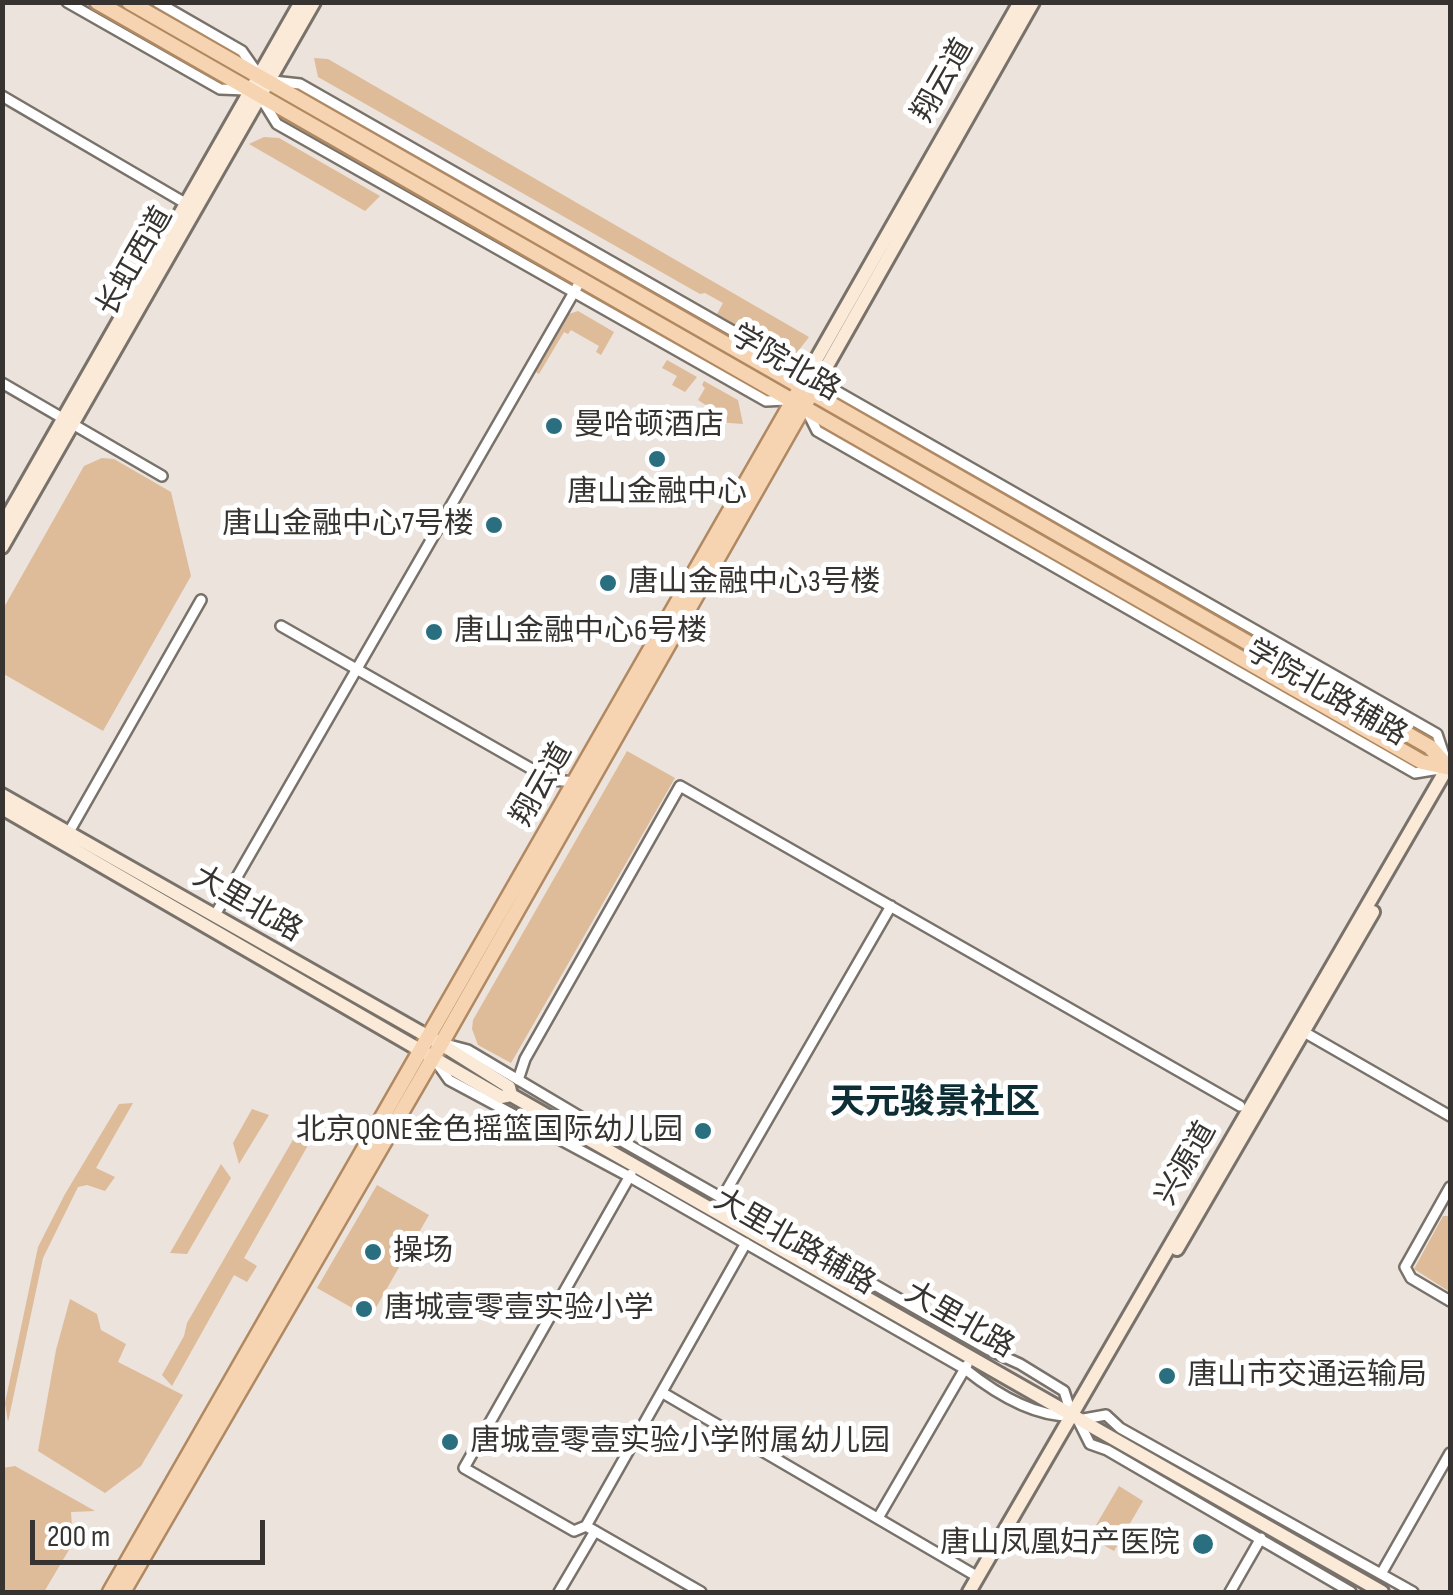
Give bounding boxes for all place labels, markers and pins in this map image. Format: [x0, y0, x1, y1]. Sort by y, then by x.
place label: 曼哈顿酒店 [574, 408, 724, 444]
marker: 曼哈顿酒店 [543, 415, 565, 437]
marker: 唐山金融中心 [646, 448, 668, 470]
place label: 唐山金融中心 [567, 475, 747, 511]
place label: 唐山金融中心7号楼 [222, 507, 474, 543]
marker: 唐山金融中心7号楼 [483, 514, 505, 536]
place label: 唐山金融中心3号楼 [628, 565, 881, 601]
marker: 唐山金融中心3号楼 [597, 572, 619, 594]
place label: 唐山金融中心6号楼 [454, 614, 707, 650]
marker: 唐山金融中心6号楼 [423, 621, 445, 643]
place label: 北京QONE金色摇篮国际幼儿园 [296, 1113, 683, 1149]
marker: 北京QONE金色摇篮国际幼儿园 [692, 1120, 714, 1142]
place label: 操场 [393, 1234, 453, 1270]
marker: 操场 [362, 1241, 384, 1263]
place label: 唐城壹零壹实验小学 [384, 1291, 654, 1327]
marker: 唐城壹零壹实验小学 [353, 1298, 375, 1320]
place label: 唐山市交通运输局 [1187, 1358, 1427, 1394]
marker: 唐山市交通运输局 [1156, 1365, 1178, 1387]
place label: 唐城壹零壹实验小学附属幼儿园 [470, 1424, 890, 1460]
marker: 唐城壹零壹实验小学附属幼儿园 [439, 1431, 461, 1453]
place label: 唐山凤凰妇产医院 [940, 1526, 1180, 1562]
marker: 唐山凤凰妇产医院 [1190, 1531, 1216, 1557]

